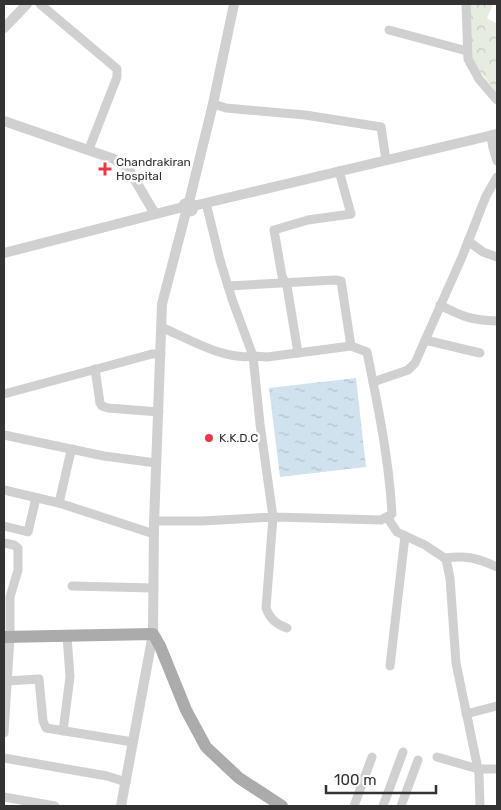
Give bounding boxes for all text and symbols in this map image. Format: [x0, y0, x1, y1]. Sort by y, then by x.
place label: Chandrakiran Hospital [116, 155, 191, 183]
marker: Chandrakiran Hospital [98, 162, 112, 176]
place label: K.K.D.C [219, 431, 258, 445]
marker: K.K.D.C [203, 432, 215, 444]
scale bar [326, 762, 436, 794]
text: 100 m [334, 771, 376, 789]

